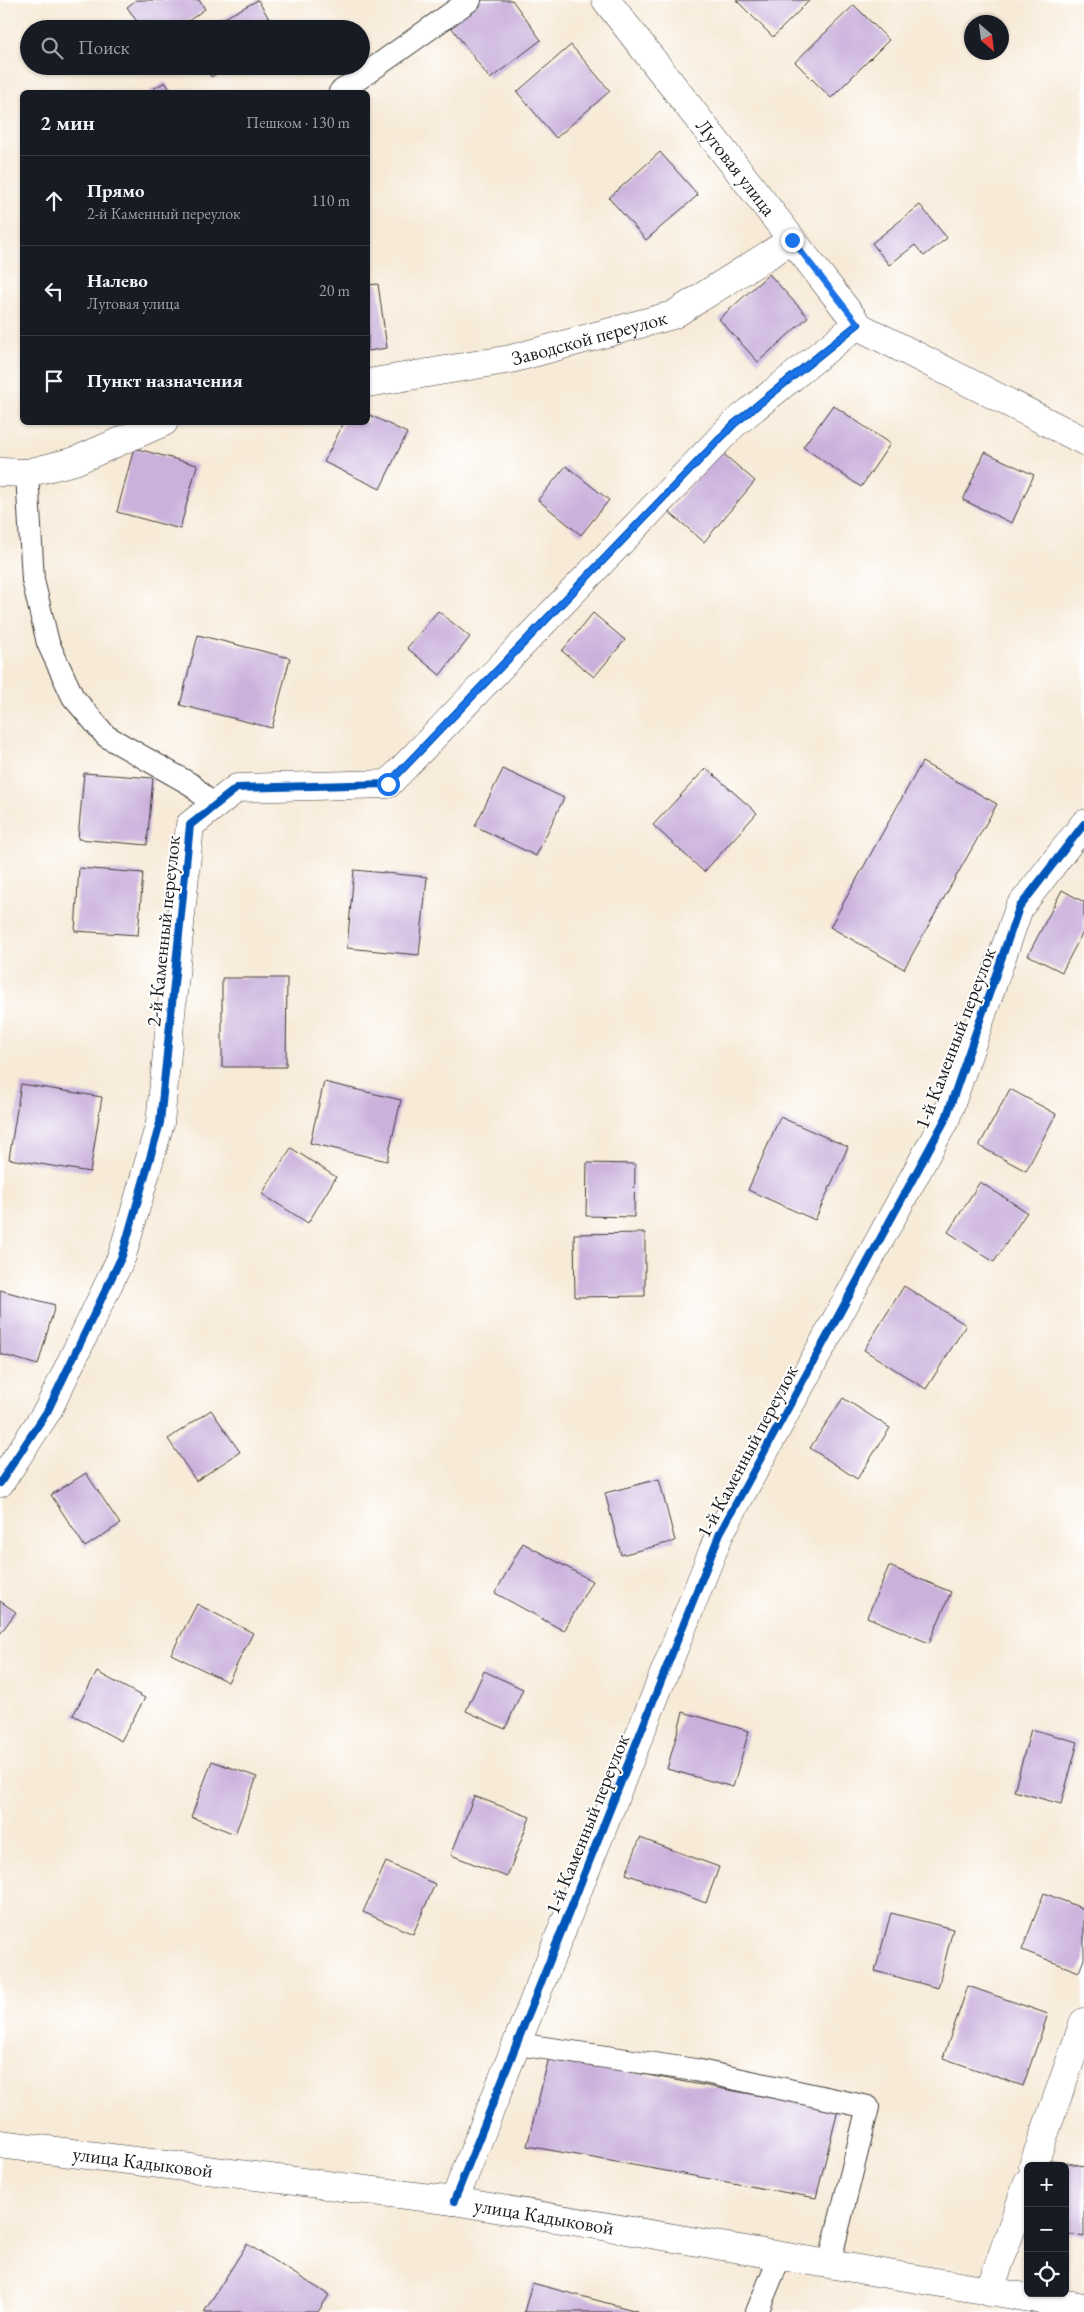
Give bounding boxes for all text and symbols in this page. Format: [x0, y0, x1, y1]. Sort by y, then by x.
north arrow [964, 15, 1009, 60]
search box [20, 20, 370, 75]
icon: search [38, 34, 66, 62]
text: Поиск [78, 35, 130, 60]
text: 2 мин [40, 109, 95, 136]
text: Пешком · 130 m [246, 112, 350, 133]
street label: Луговая улица [690, 114, 782, 221]
text: Прямо [87, 178, 145, 203]
icon: ahead [40, 187, 68, 215]
text: 110 m [311, 190, 350, 211]
text: 2-й Каменный переулок [87, 203, 241, 224]
route end [781, 229, 804, 252]
text: Налево [87, 268, 148, 293]
icon: left [40, 277, 68, 305]
text: 20 m [319, 280, 350, 301]
text: Луговая улица [87, 293, 180, 314]
street label: Заводской переулок [509, 304, 670, 371]
icon: arrive [40, 367, 68, 395]
text: Пункт назначения [87, 368, 243, 393]
route start [377, 773, 400, 796]
street label: 2-й Каменный переулок [140, 834, 186, 1028]
street label: 1-й Каменный переулок [908, 943, 1002, 1132]
street label: 1-й Каменный переулок [690, 1360, 804, 1542]
street label: 1-й Каменный переулок [539, 1730, 635, 1918]
street label: улица Кадыковой [71, 2140, 215, 2184]
map controls [1024, 2162, 1069, 2297]
button: + [1024, 2162, 1069, 2207]
street label: улица Кадыковой [472, 2192, 616, 2241]
button: − [1024, 2207, 1069, 2252]
button: locate [1024, 2252, 1069, 2297]

